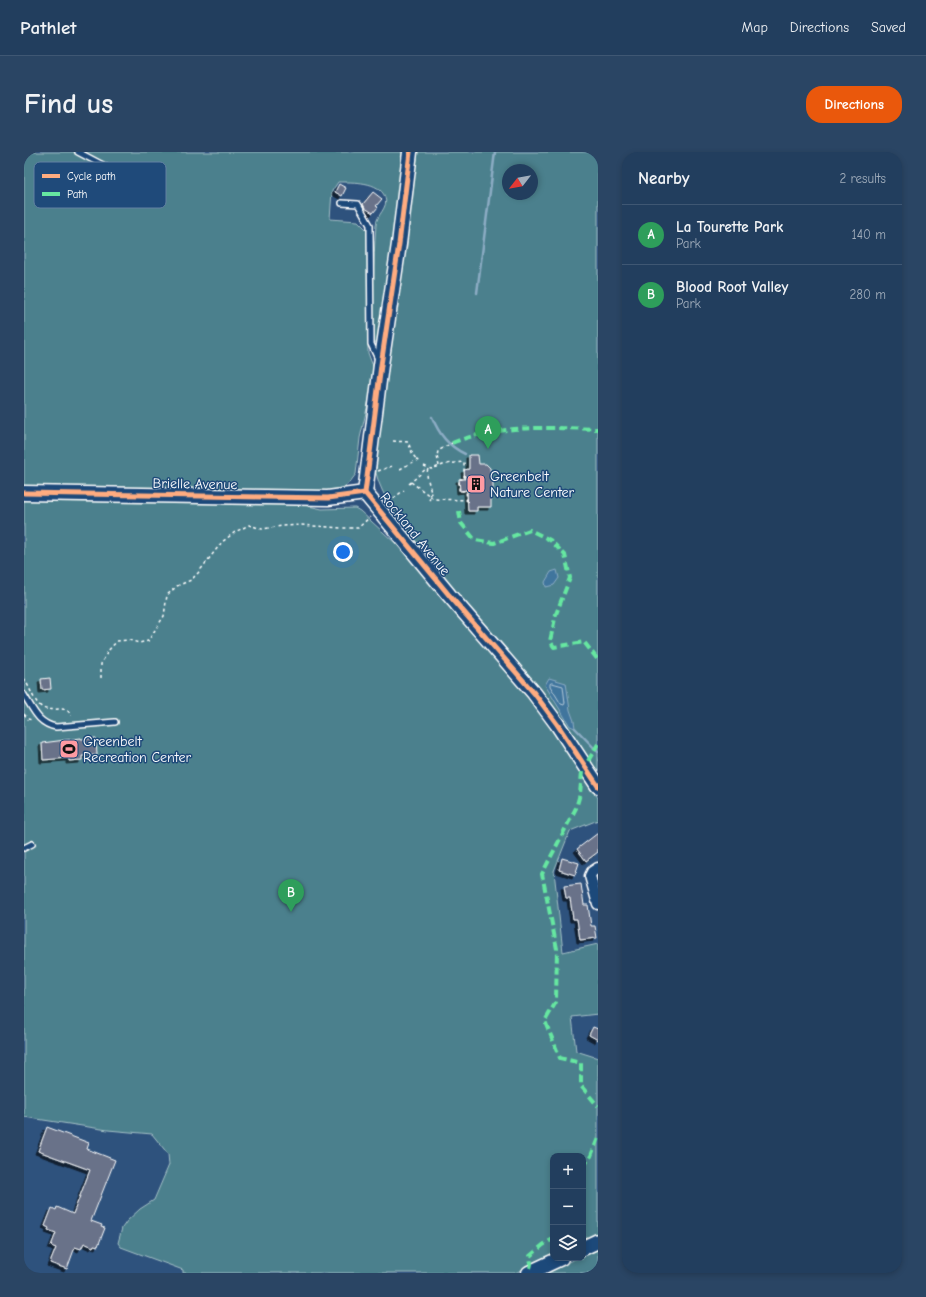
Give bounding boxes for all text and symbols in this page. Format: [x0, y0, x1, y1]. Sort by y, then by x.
text: Pathlet [20, 17, 76, 39]
text: Map [741, 19, 768, 36]
text: Directions [790, 19, 849, 36]
text: Saved [871, 19, 906, 36]
button: Directions [806, 86, 902, 123]
text: Find us [24, 88, 113, 120]
legend [34, 162, 166, 208]
north arrow [502, 164, 538, 200]
text: Nearby [638, 169, 689, 188]
text: Cycle path [67, 170, 116, 183]
text: 2 results [839, 171, 886, 186]
text: Path [67, 188, 88, 201]
text: La Tourette Park [676, 218, 783, 236]
text: A [647, 227, 655, 242]
text: 140 m [852, 227, 886, 242]
text: Park [676, 236, 701, 251]
text: Blood Root Valley [676, 278, 788, 296]
text: B [647, 287, 655, 302]
text: 280 m [849, 287, 886, 302]
text: Park [676, 296, 701, 311]
pin: A [475, 416, 501, 449]
place label: Greenbelt Nature Center [490, 468, 575, 501]
building icon: Greenbelt Nature Center [465, 473, 487, 495]
street label: Brielle Avenue [152, 475, 238, 493]
street label: Rockland Avenue [376, 489, 454, 579]
your location [333, 542, 353, 562]
place label: Greenbelt Recreation Center [83, 733, 191, 766]
sports icon: Greenbelt Recreation Center [58, 738, 80, 760]
pin: B [278, 879, 304, 912]
map controls [550, 1153, 586, 1261]
button: + [550, 1153, 586, 1189]
button: − [550, 1189, 586, 1225]
button: layers [550, 1225, 586, 1261]

